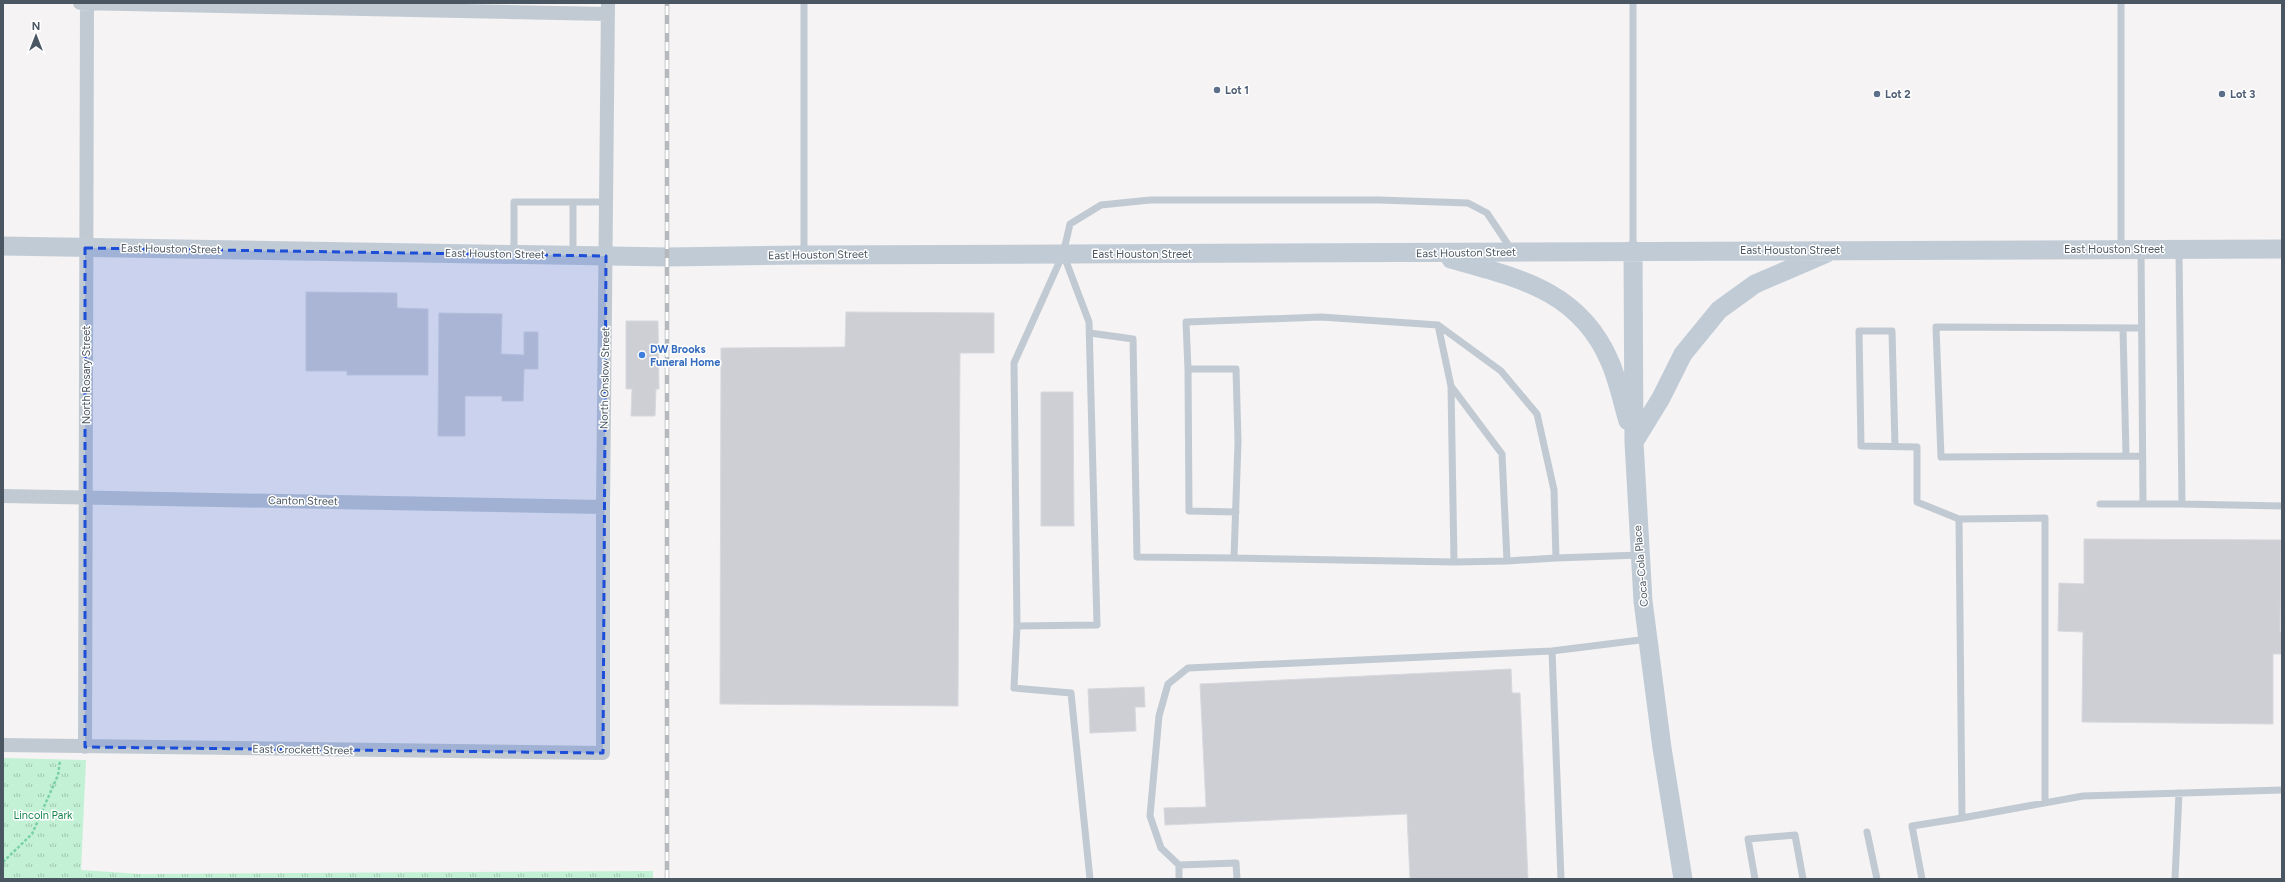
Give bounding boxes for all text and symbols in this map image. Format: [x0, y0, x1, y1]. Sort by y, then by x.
north arrow [16, 16, 56, 56]
text: N [32, 20, 40, 33]
place label: Lot 1 [1225, 84, 1249, 97]
marker: Lot 1 [1212, 85, 1222, 95]
place label: Lot 2 [1885, 88, 1911, 101]
place label: Lot 3 [2230, 88, 2255, 101]
marker: Lot 2 [1872, 89, 1882, 99]
marker: Lot 3 [2217, 89, 2227, 99]
street label: East Houston Street [121, 242, 221, 256]
street label: East Houston Street [2064, 243, 2164, 256]
street label: East Houston Street [1740, 244, 1840, 257]
street label: East Houston Street [1416, 246, 1516, 260]
street label: East Houston Street [445, 247, 545, 261]
street label: East Houston Street [768, 248, 868, 262]
street label: East Houston Street [1092, 248, 1192, 261]
street label: North Rosary Street [80, 326, 93, 424]
street label: North Onslow Street [598, 327, 612, 429]
place label: DW Brooks Funeral Home [650, 343, 720, 369]
marker: DW Brooks Funeral Home [637, 350, 647, 360]
street label: Canton Street [268, 494, 338, 508]
street label: Coca-Cola Place [1631, 525, 1651, 607]
street label: East Crockett Street [252, 743, 354, 757]
park label: Lincoln Park [14, 809, 73, 822]

